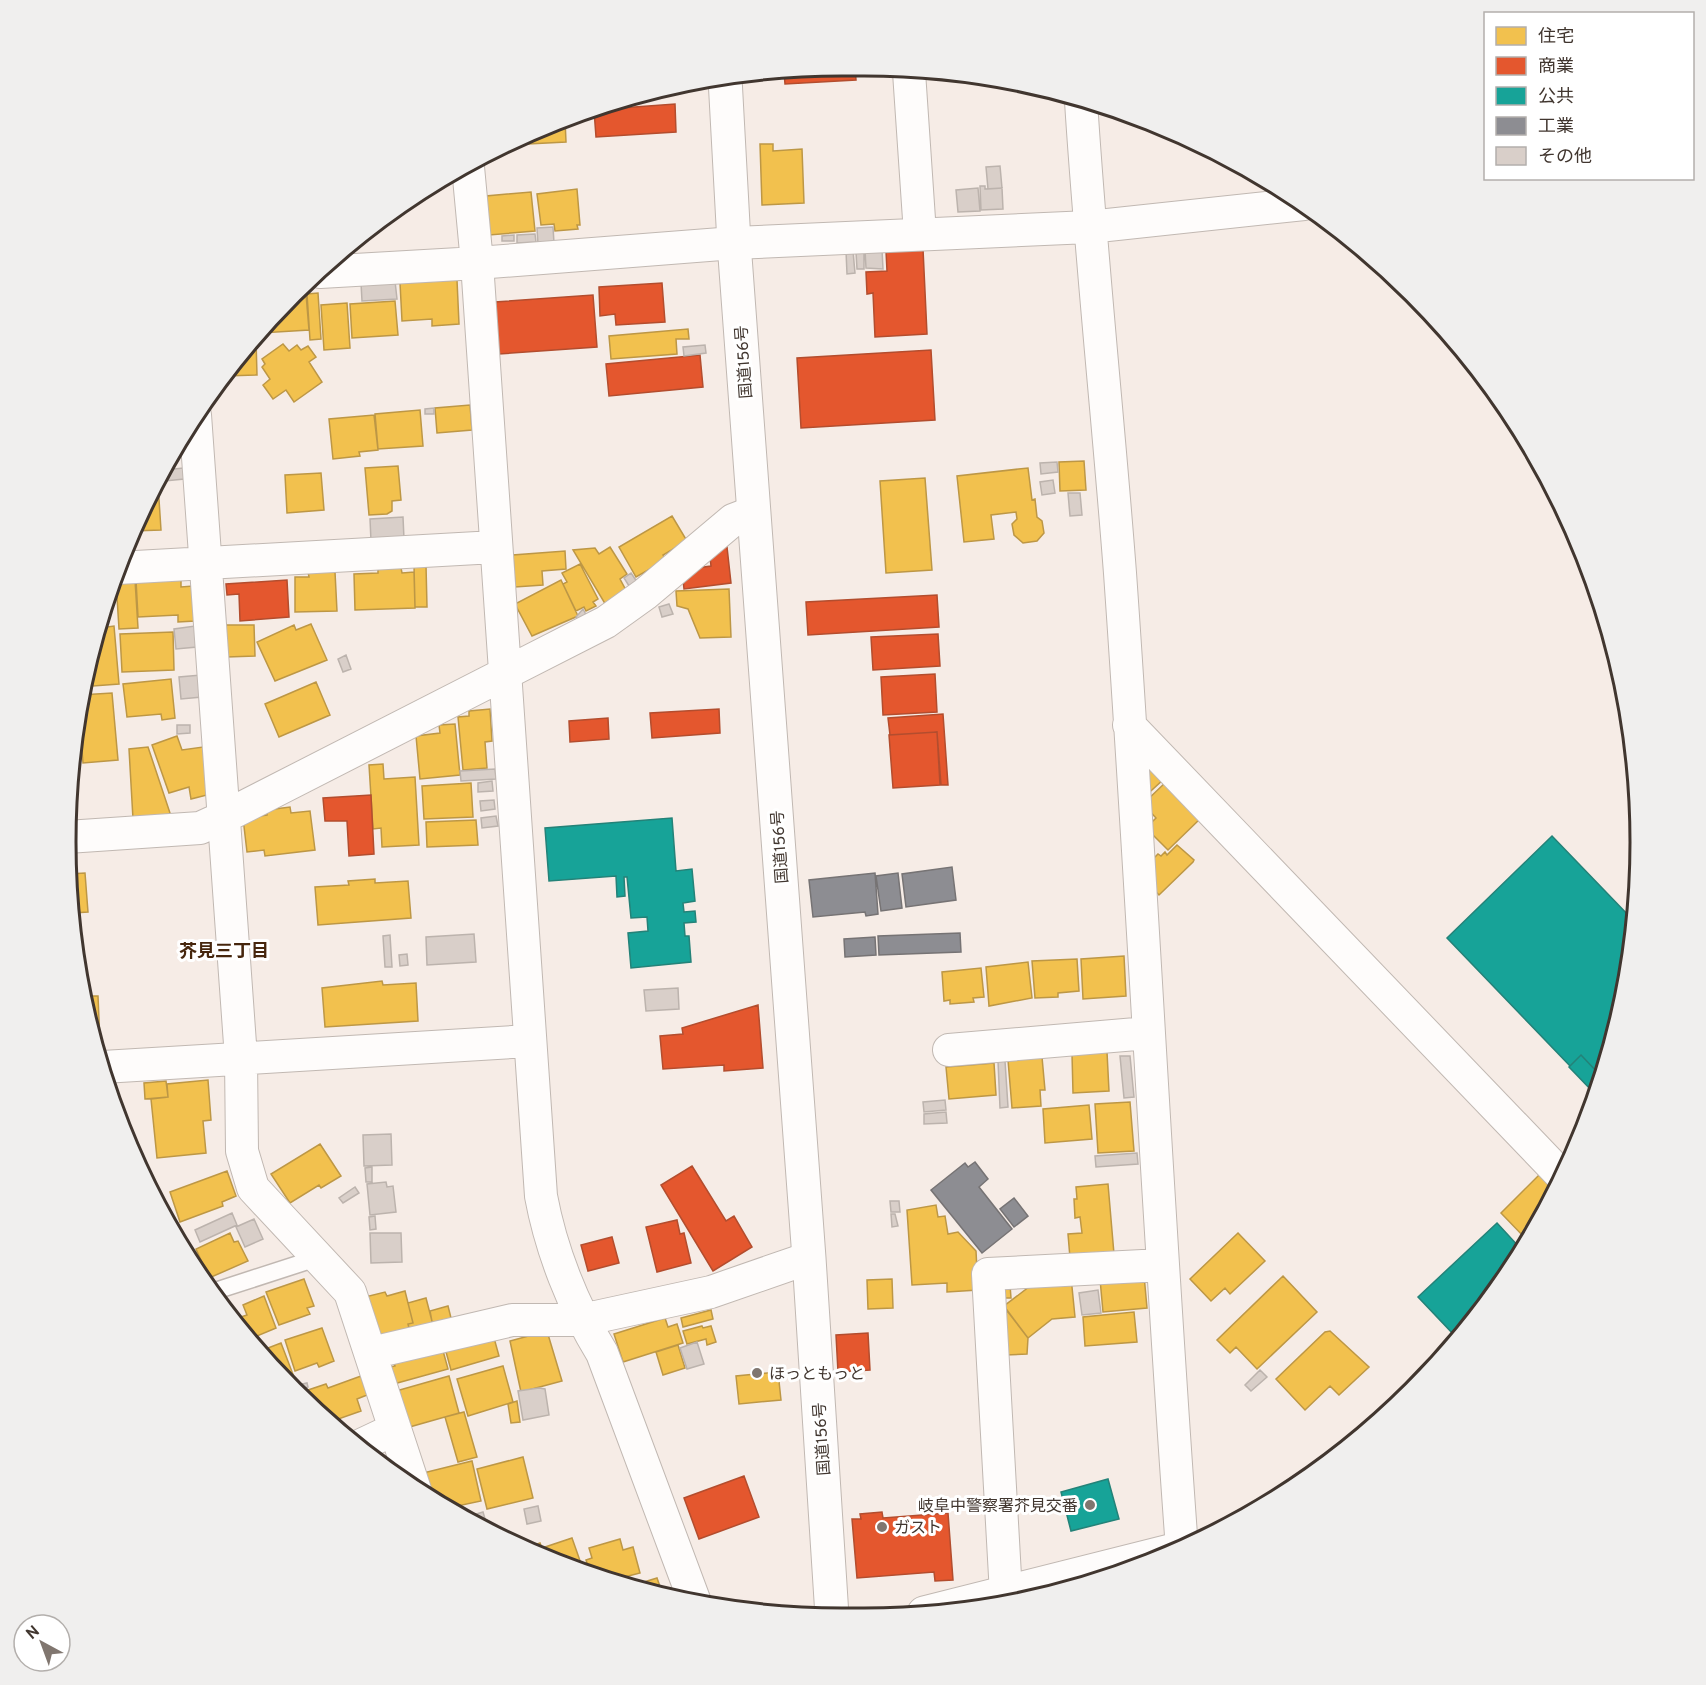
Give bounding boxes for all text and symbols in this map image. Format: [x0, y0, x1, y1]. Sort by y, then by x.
legend [1484, 12, 1694, 180]
text: 住宅 [1538, 26, 1574, 49]
text: 商業 [1538, 56, 1574, 79]
text: 公共 [1538, 86, 1574, 109]
text: 工業 [1538, 116, 1574, 139]
text: その他 [1538, 146, 1592, 169]
street label: 国道156号 [732, 325, 758, 399]
street label: 国道156号 [768, 810, 794, 884]
district label: 芥見三丁目 [179, 941, 269, 964]
place label: ほっともっと [769, 1365, 865, 1385]
marker: ほっともっと [750, 1366, 764, 1380]
street label: 国道156号 [810, 1402, 836, 1476]
place label: 岐阜中警察署芥見交番 [918, 1497, 1078, 1517]
marker: 岐阜中警察署芥見交番 [1083, 1498, 1097, 1512]
place label: ガスト [894, 1519, 942, 1539]
marker: ガスト [875, 1520, 889, 1534]
north arrow [12, 1613, 72, 1673]
text: N [23, 1622, 44, 1645]

